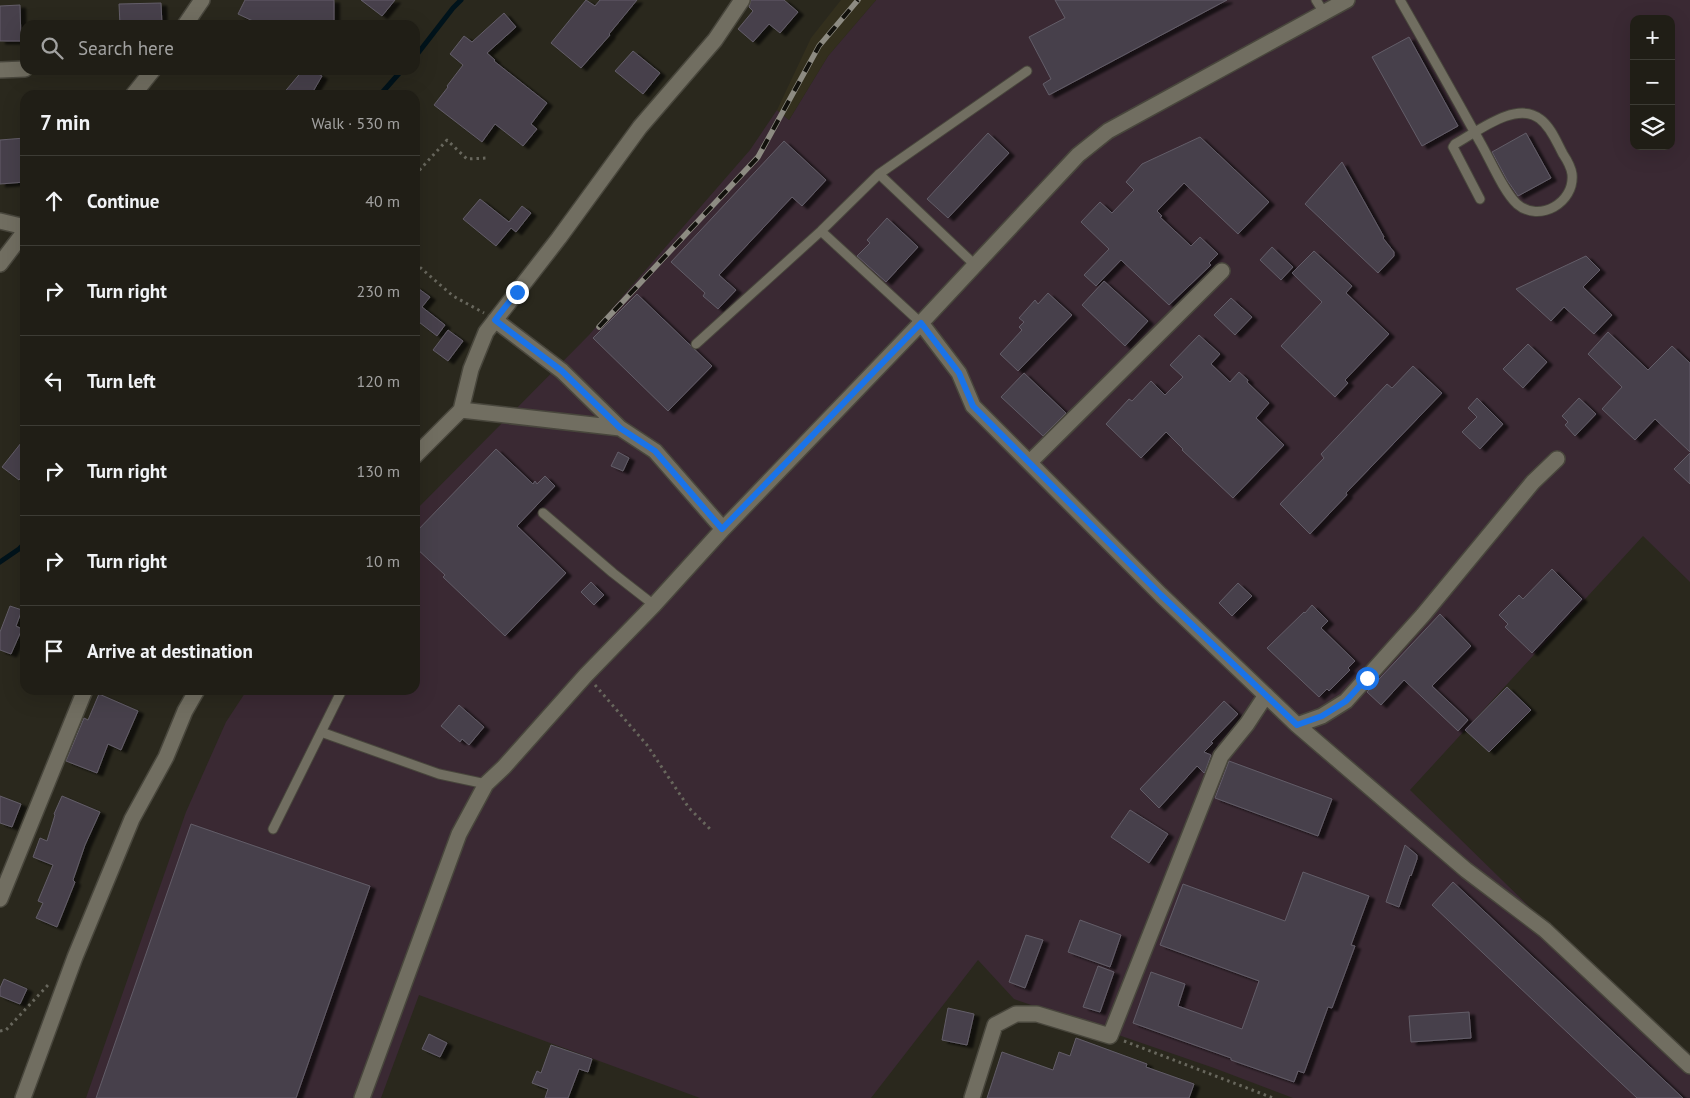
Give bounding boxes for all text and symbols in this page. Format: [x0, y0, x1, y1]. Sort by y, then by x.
map controls [1630, 15, 1675, 150]
button: + [1630, 15, 1675, 60]
search box [20, 20, 420, 75]
icon: search [38, 34, 66, 62]
text: Search here [78, 36, 174, 60]
button: − [1630, 60, 1675, 105]
button: layers [1630, 105, 1675, 150]
text: 7 min [40, 109, 90, 136]
text: Walk · 530 m [311, 113, 400, 133]
icon: ahead [40, 187, 68, 215]
text: Continue [87, 189, 159, 213]
text: 40 m [365, 191, 400, 211]
icon: right [40, 277, 68, 305]
text: Turn right [87, 279, 167, 303]
text: 230 m [357, 281, 400, 301]
route end [506, 281, 529, 304]
icon: left [40, 367, 68, 395]
text: Turn left [87, 369, 156, 393]
text: 120 m [357, 371, 400, 391]
icon: right [40, 457, 68, 485]
text: Turn right [87, 459, 167, 483]
text: 130 m [357, 461, 400, 481]
icon: right [40, 547, 68, 575]
text: Turn right [87, 549, 167, 573]
text: 10 m [365, 551, 400, 571]
icon: arrive [40, 637, 68, 665]
text: Arrive at destination [87, 639, 253, 663]
route start [1356, 667, 1379, 690]

